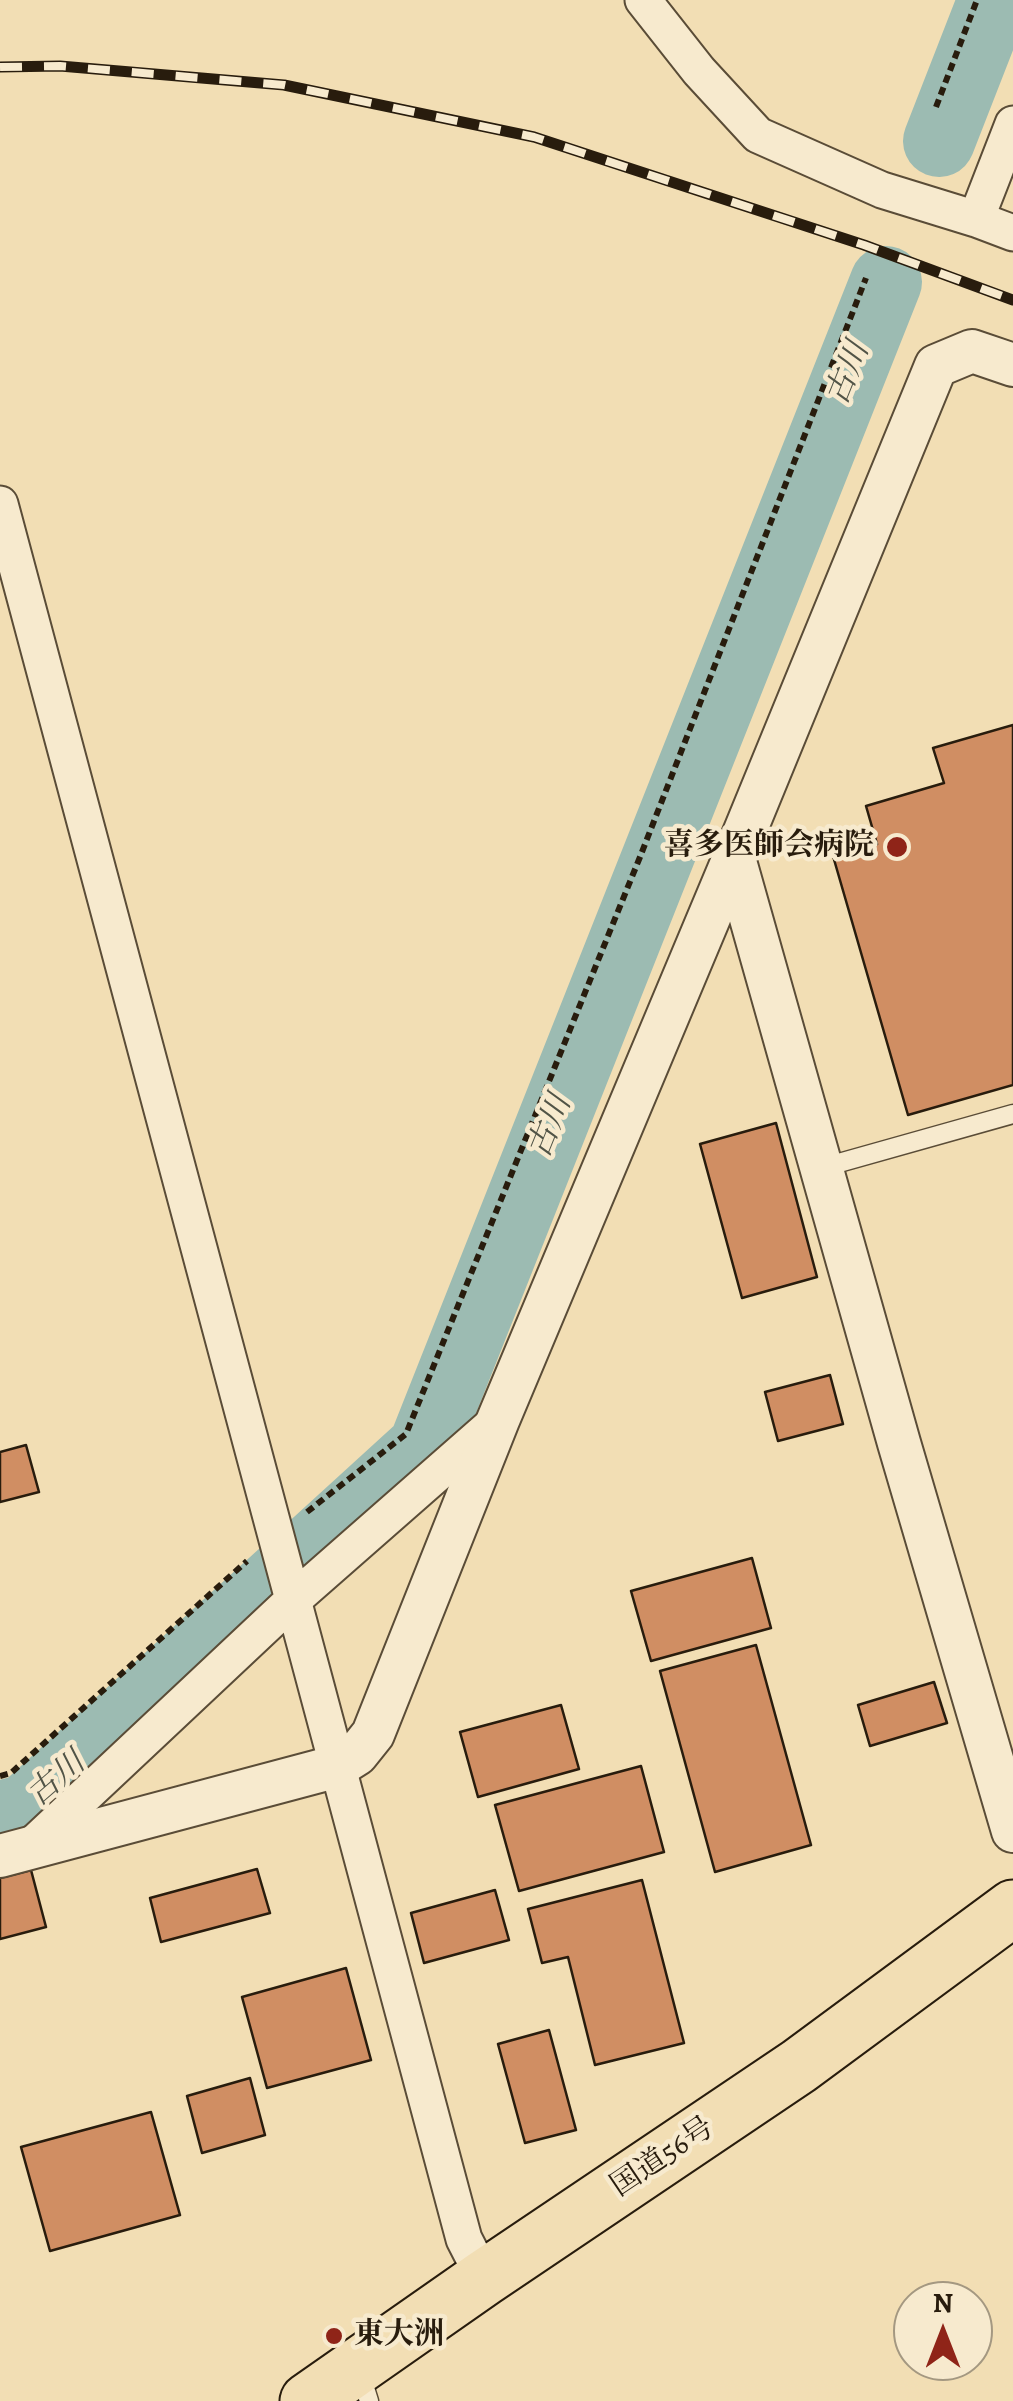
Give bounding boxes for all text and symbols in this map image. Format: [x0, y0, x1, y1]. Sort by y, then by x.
water label: 古川 [819, 337, 879, 411]
place label: 喜多医師会病院 [664, 829, 874, 865]
marker: 喜多医師会病院 [884, 834, 910, 860]
water label: 古川 [521, 1090, 581, 1164]
water label: 古川 [20, 1745, 94, 1815]
street label: 国道56号 [605, 2110, 721, 2206]
north arrow [893, 2281, 993, 2381]
text: N [933, 2284, 953, 2322]
place label: 東大洲 [354, 2318, 444, 2354]
marker: 東大洲 [323, 2325, 345, 2347]

